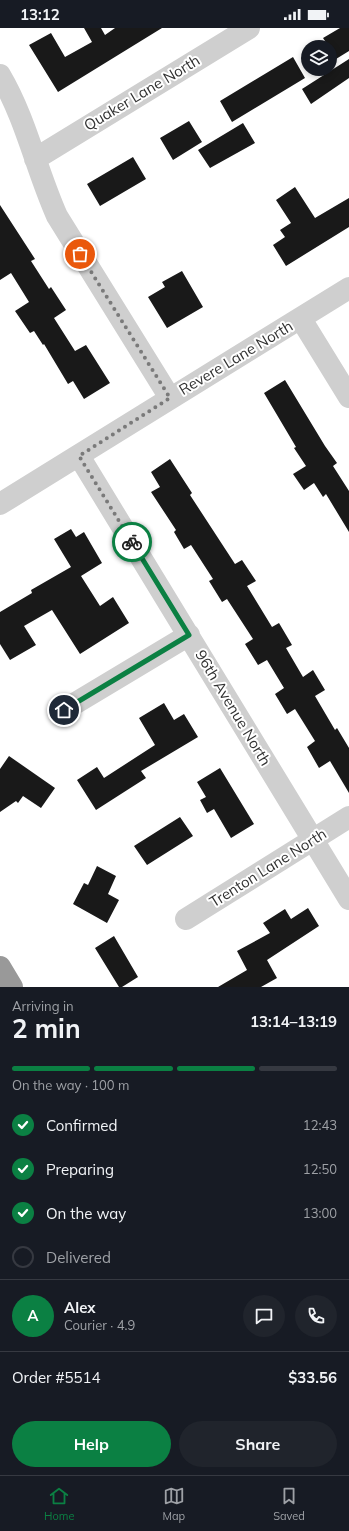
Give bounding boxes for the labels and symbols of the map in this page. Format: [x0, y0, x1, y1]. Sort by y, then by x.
street label: Quaker Lane North [80, 50, 203, 135]
pin [63, 237, 97, 271]
street label: Revere Lane North [175, 316, 296, 399]
courier [112, 522, 152, 562]
street label: 96th Avenue North [191, 646, 276, 769]
pin [47, 693, 81, 727]
street label: Trenton Lane North [206, 824, 330, 911]

